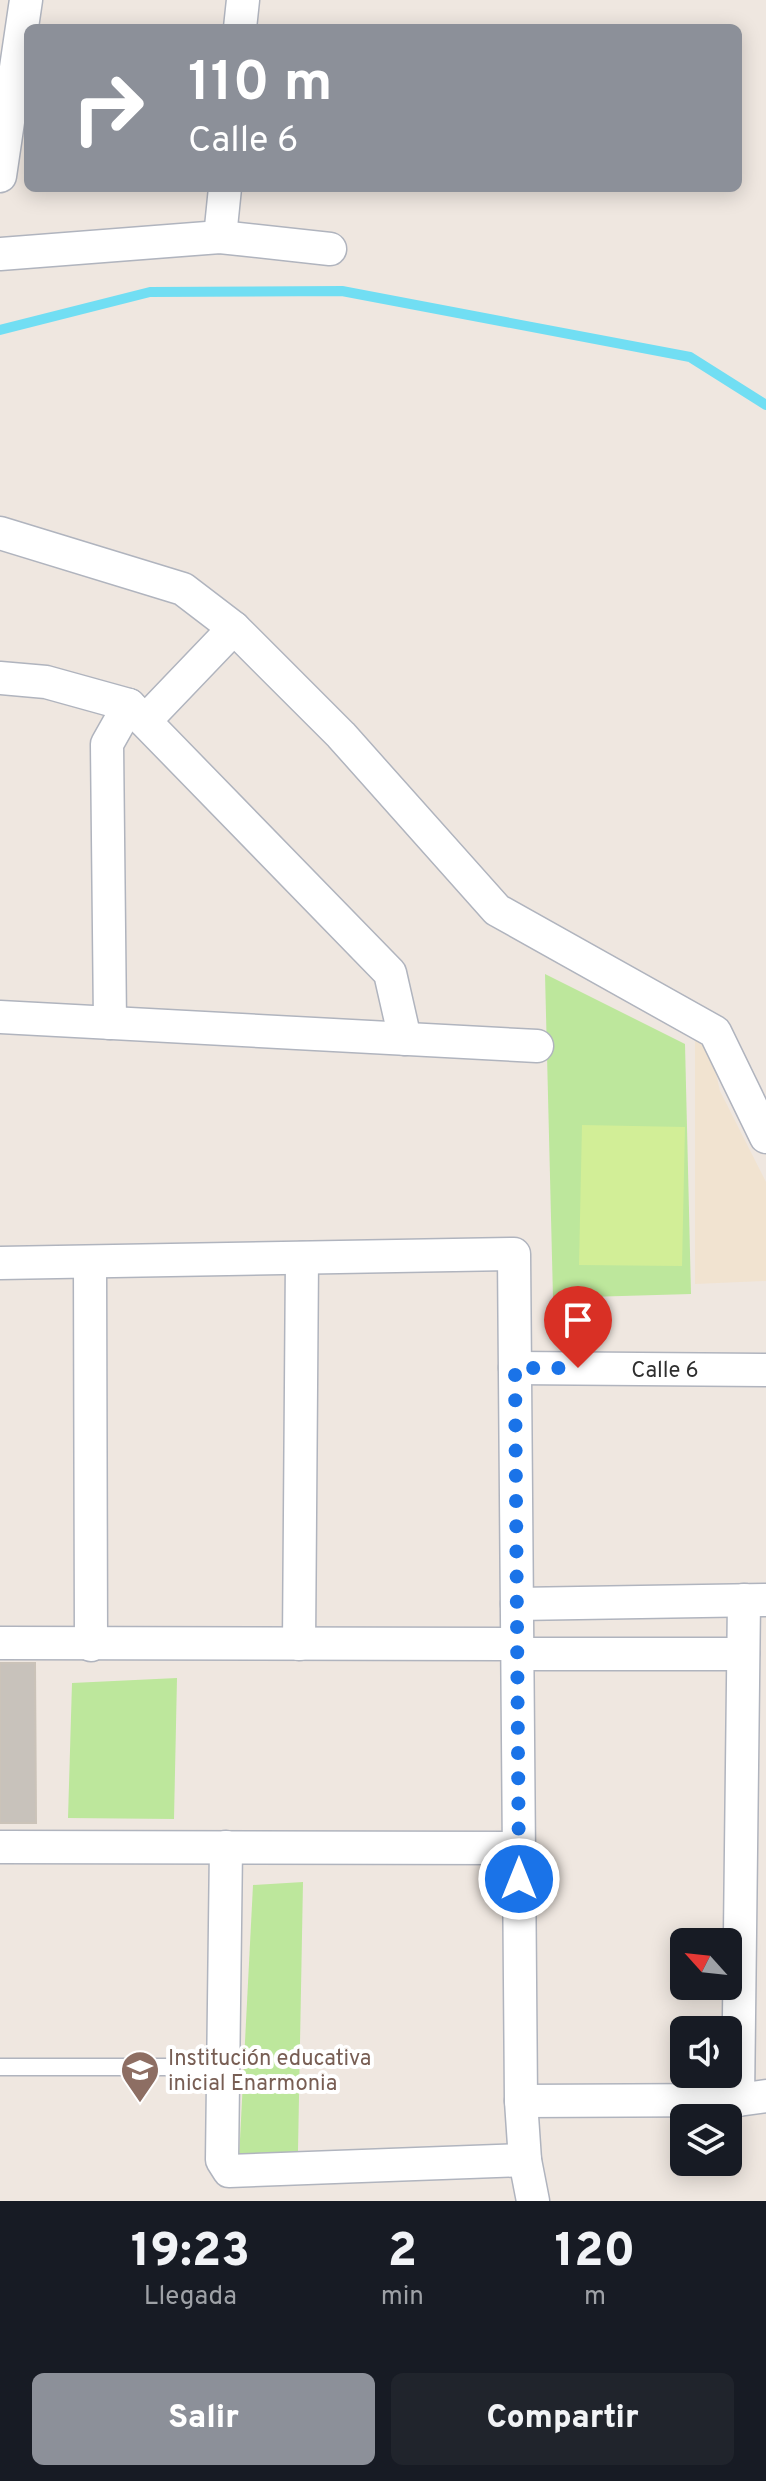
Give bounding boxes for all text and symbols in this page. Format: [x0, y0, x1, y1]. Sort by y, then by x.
text: 110 m [188, 50, 333, 120]
icon: right [56, 56, 160, 160]
text: Calle 6 [188, 119, 298, 165]
pin [544, 1286, 612, 1368]
icon: arrive [556, 1298, 600, 1342]
street label: Calle 6 [631, 1358, 699, 1385]
position arrow [477, 1837, 561, 1921]
north arrow [670, 1928, 742, 2000]
map controls [670, 1928, 742, 2176]
button: sound [670, 2016, 742, 2088]
place label: Institución educativa inicial Enarmonia [168, 2046, 371, 2098]
school or university icon: Institución educativa inicial Enarmonia [119, 2049, 161, 2104]
button: layers [670, 2104, 742, 2176]
text: 19:23 [131, 2223, 250, 2283]
text: 2 [388, 2223, 417, 2283]
text: 120 [555, 2223, 635, 2283]
text: Llegada [144, 2281, 237, 2314]
text: min [381, 2281, 424, 2314]
text: m [584, 2281, 606, 2314]
button: Salir [32, 2373, 375, 2465]
button: Compartir [391, 2373, 734, 2465]

